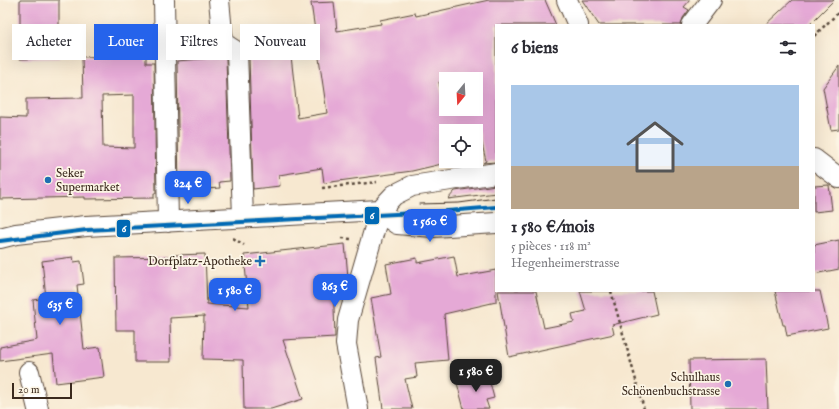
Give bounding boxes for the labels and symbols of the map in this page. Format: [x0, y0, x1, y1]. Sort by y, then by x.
north arrow [439, 72, 483, 116]
place label: Seker Supermarket [56, 166, 120, 196]
pin: 824 € [160, 171, 216, 205]
marker: Seker Supermarket [43, 175, 53, 185]
line badge: 6 [364, 206, 380, 225]
text: 6 [370, 209, 376, 223]
pin: 1 560 € [393, 209, 467, 243]
line badge: 6 [116, 219, 131, 238]
text: 6 [122, 222, 128, 236]
place label: Dorfplatz-Apotheke [148, 254, 252, 270]
marker: Dorfplatz-Apotheke [255, 256, 265, 266]
pin: 863 € [307, 274, 363, 308]
pin: 1 580 € [198, 278, 272, 312]
pin: 635 € [32, 292, 88, 326]
pin: 1 580 € [439, 359, 513, 393]
place label: Schulhaus Schönenbuchstrasse [622, 370, 720, 399]
marker: Schulhaus Schönenbuchstrasse [723, 379, 733, 389]
scale bar [12, 381, 72, 400]

